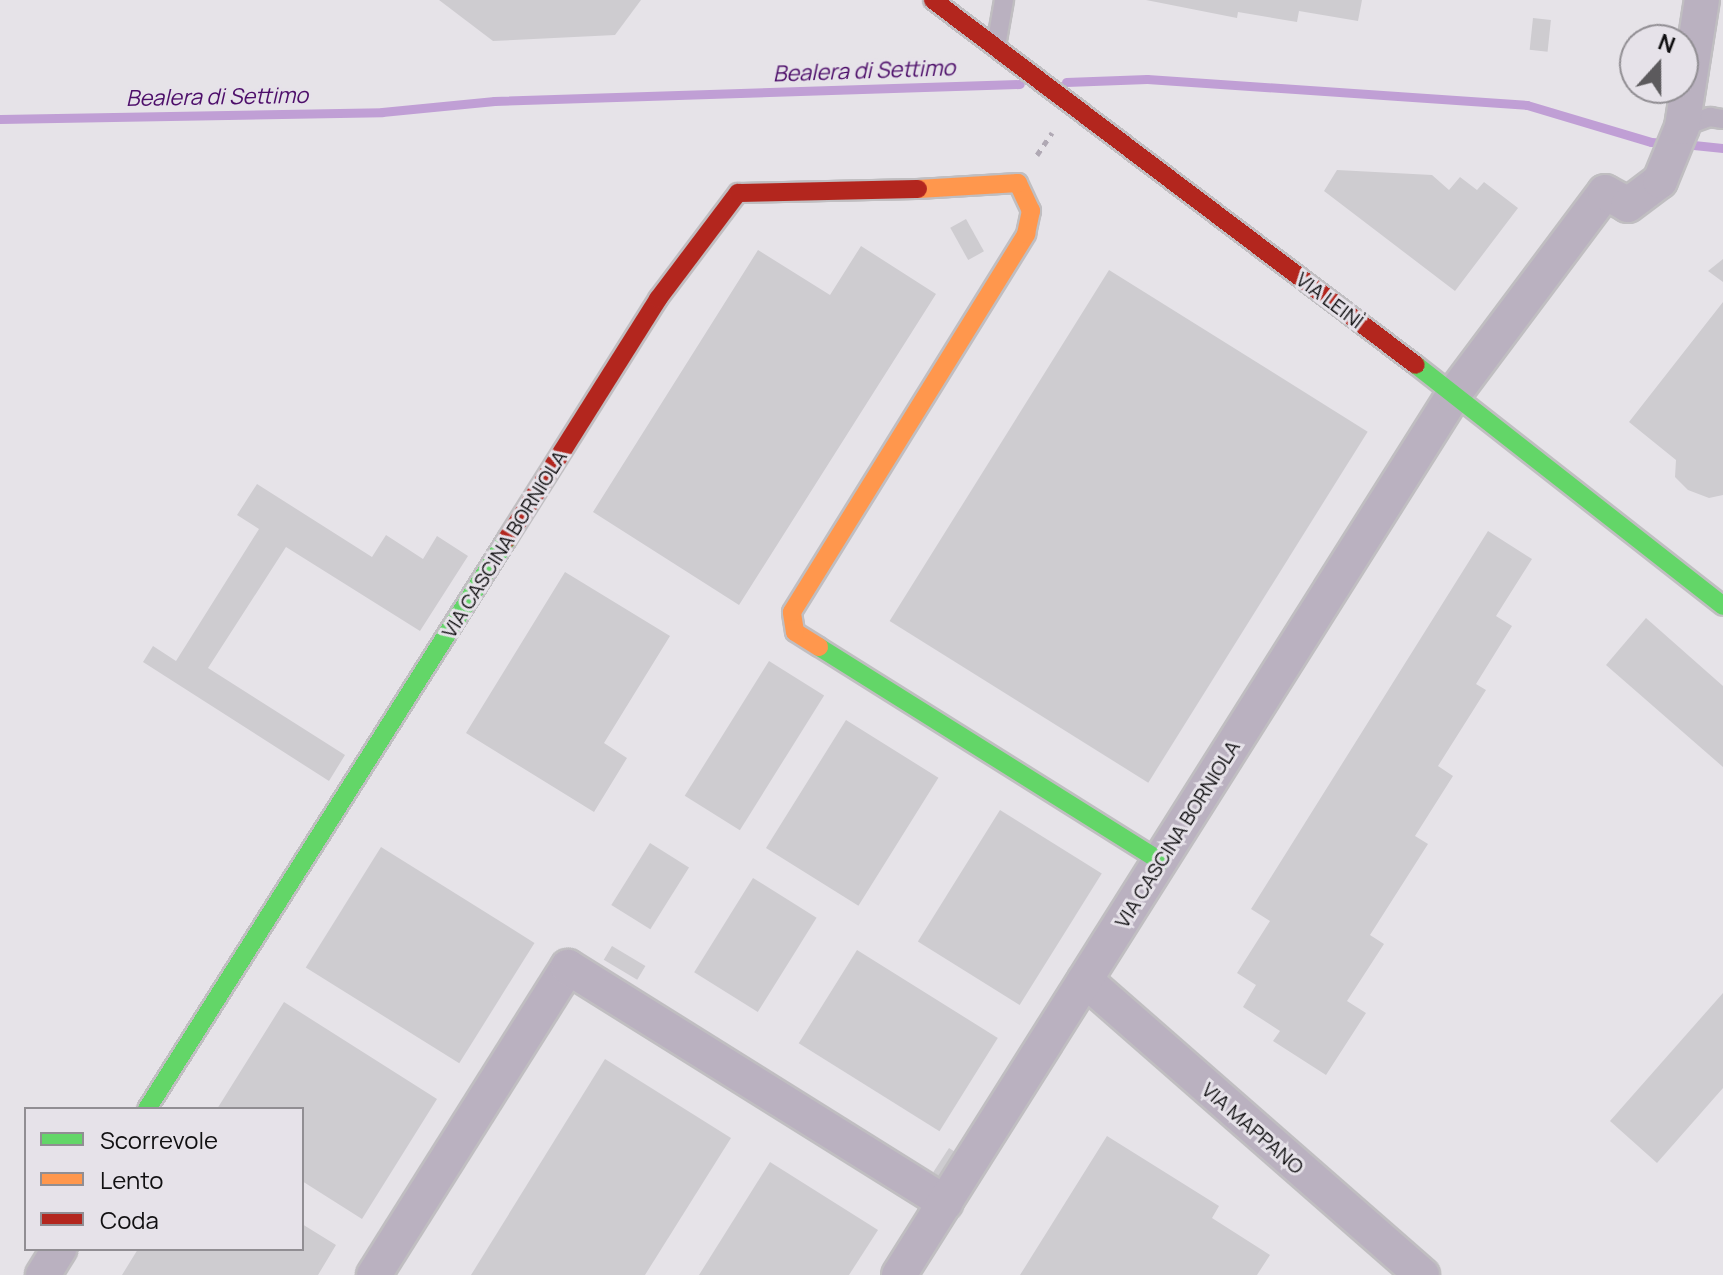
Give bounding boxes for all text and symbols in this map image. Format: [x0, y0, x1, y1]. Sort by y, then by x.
north arrow [1619, 24, 1699, 104]
text: N [1654, 27, 1680, 60]
water label: Bealera di Settimo [772, 55, 956, 87]
water label: Bealera di Settimo [126, 82, 308, 112]
street label: VIA LEINÌ [1292, 267, 1368, 333]
street label: VIA CASCINA BORNIOLA [437, 446, 571, 642]
street label: VIA CASCINA BORNIOLA [1110, 736, 1244, 932]
street label: VIA MAPPANO [1197, 1077, 1309, 1179]
legend [24, 1107, 304, 1251]
text: Scorrevole [100, 1123, 218, 1156]
text: Lento [100, 1163, 164, 1196]
text: Coda [100, 1203, 159, 1236]

